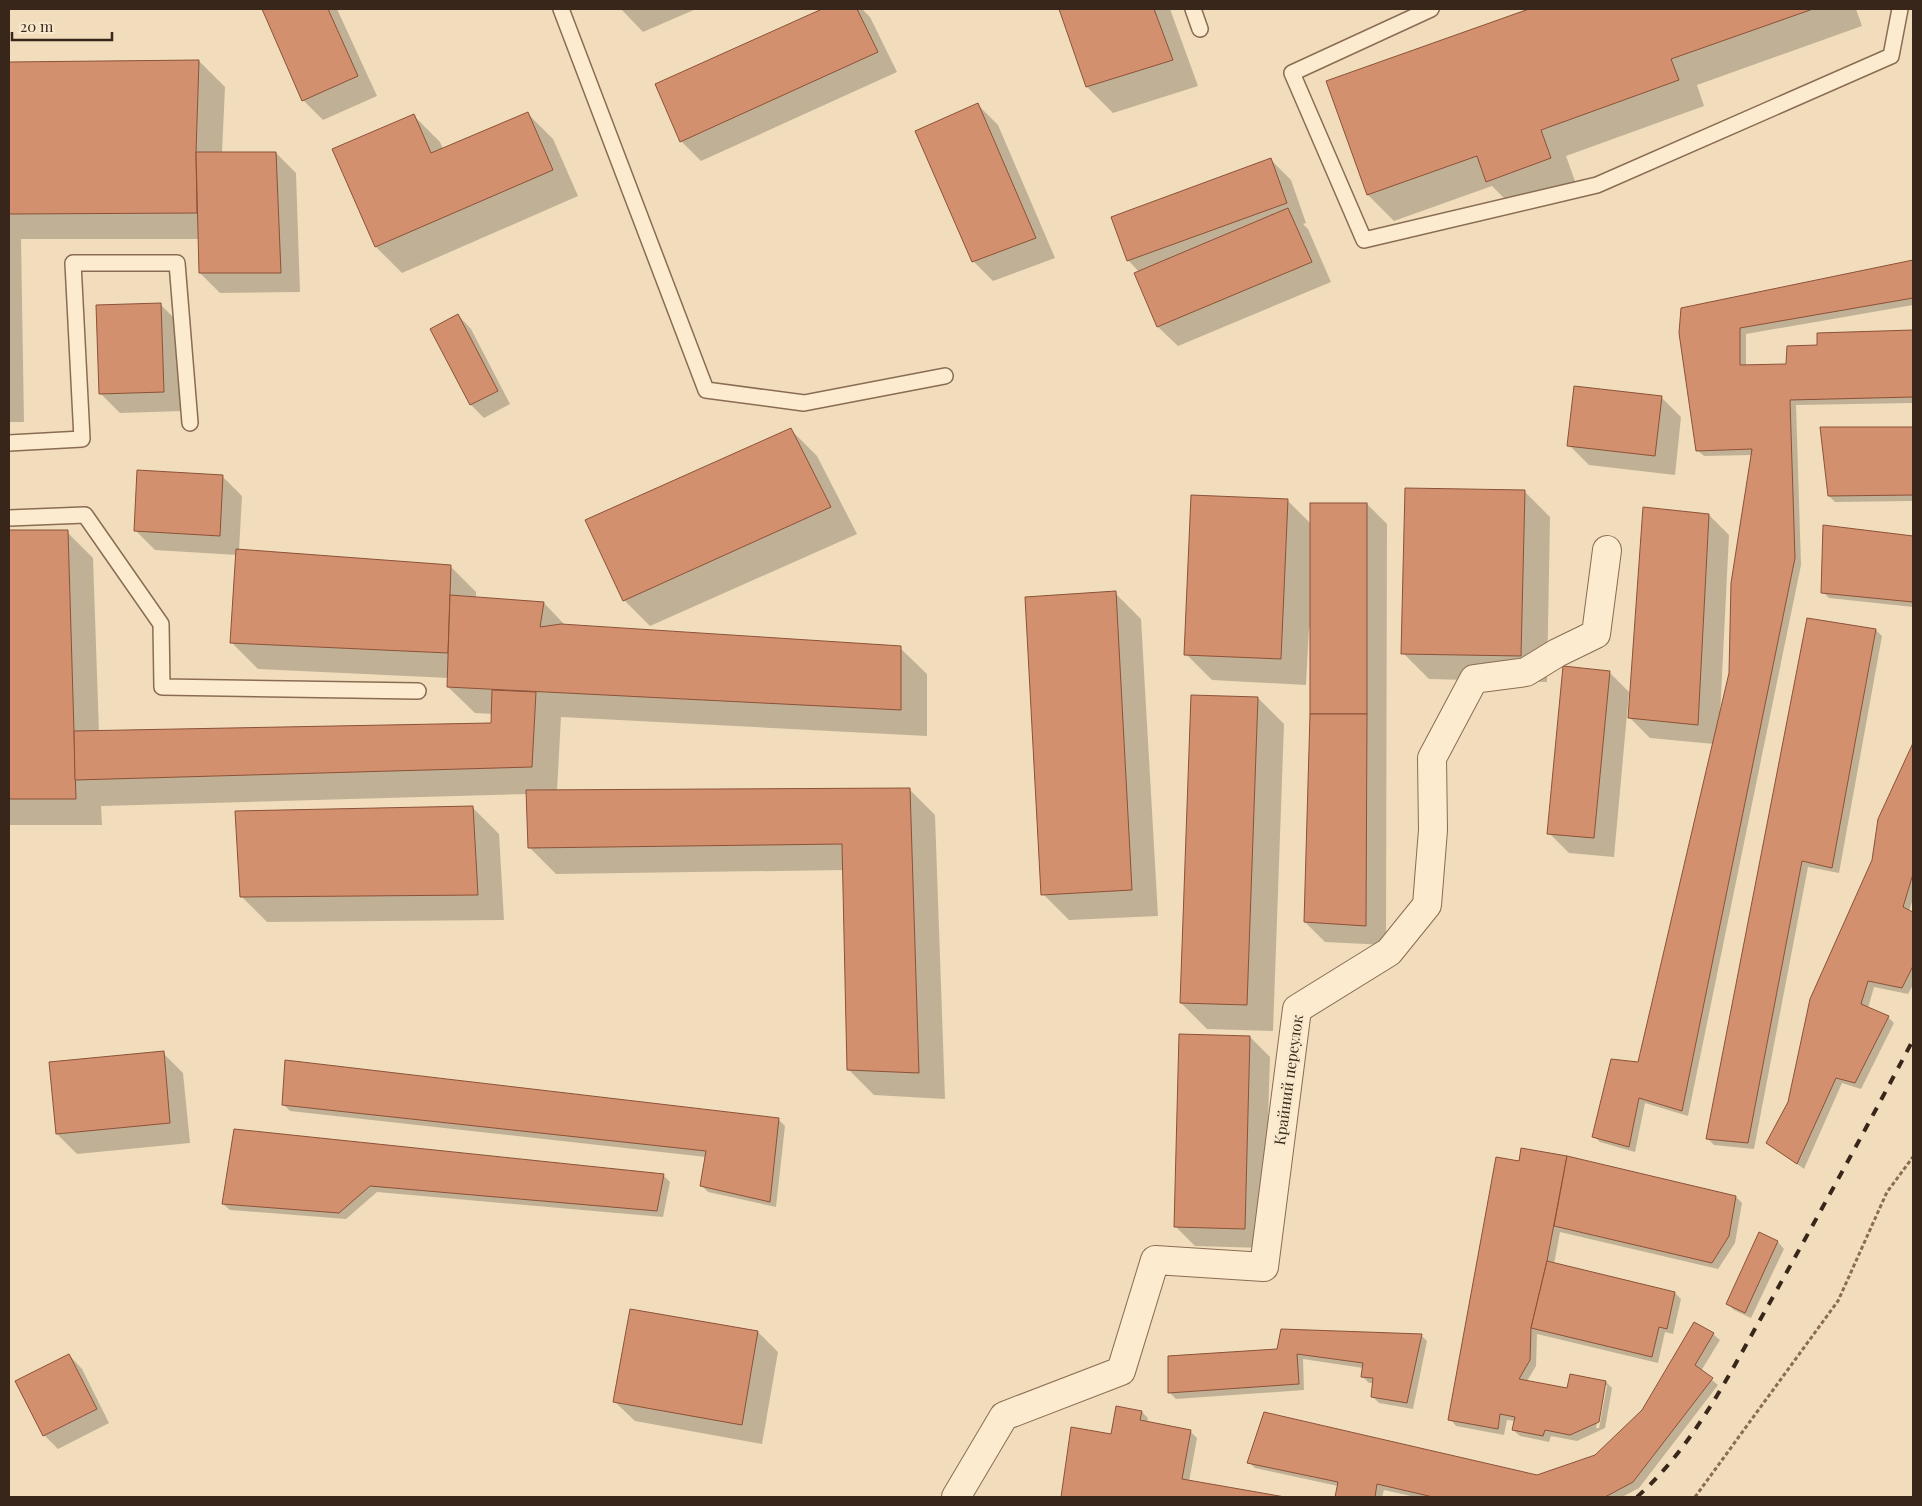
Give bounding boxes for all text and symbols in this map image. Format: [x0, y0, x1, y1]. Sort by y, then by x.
scale bar [12, 10, 112, 42]
text: 20 m [20, 16, 54, 36]
street label: Крайний переулок [1269, 1013, 1307, 1146]

